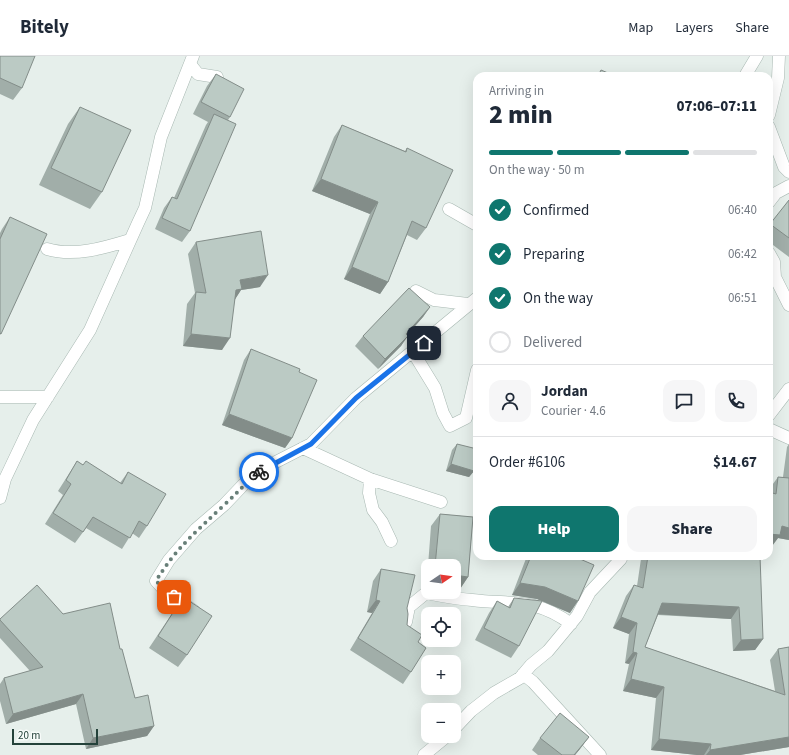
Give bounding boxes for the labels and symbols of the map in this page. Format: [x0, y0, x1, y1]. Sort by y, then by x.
pin [407, 326, 441, 360]
courier [239, 452, 279, 492]
north arrow [421, 559, 461, 599]
pin [157, 580, 191, 614]
scale bar [12, 727, 98, 746]

